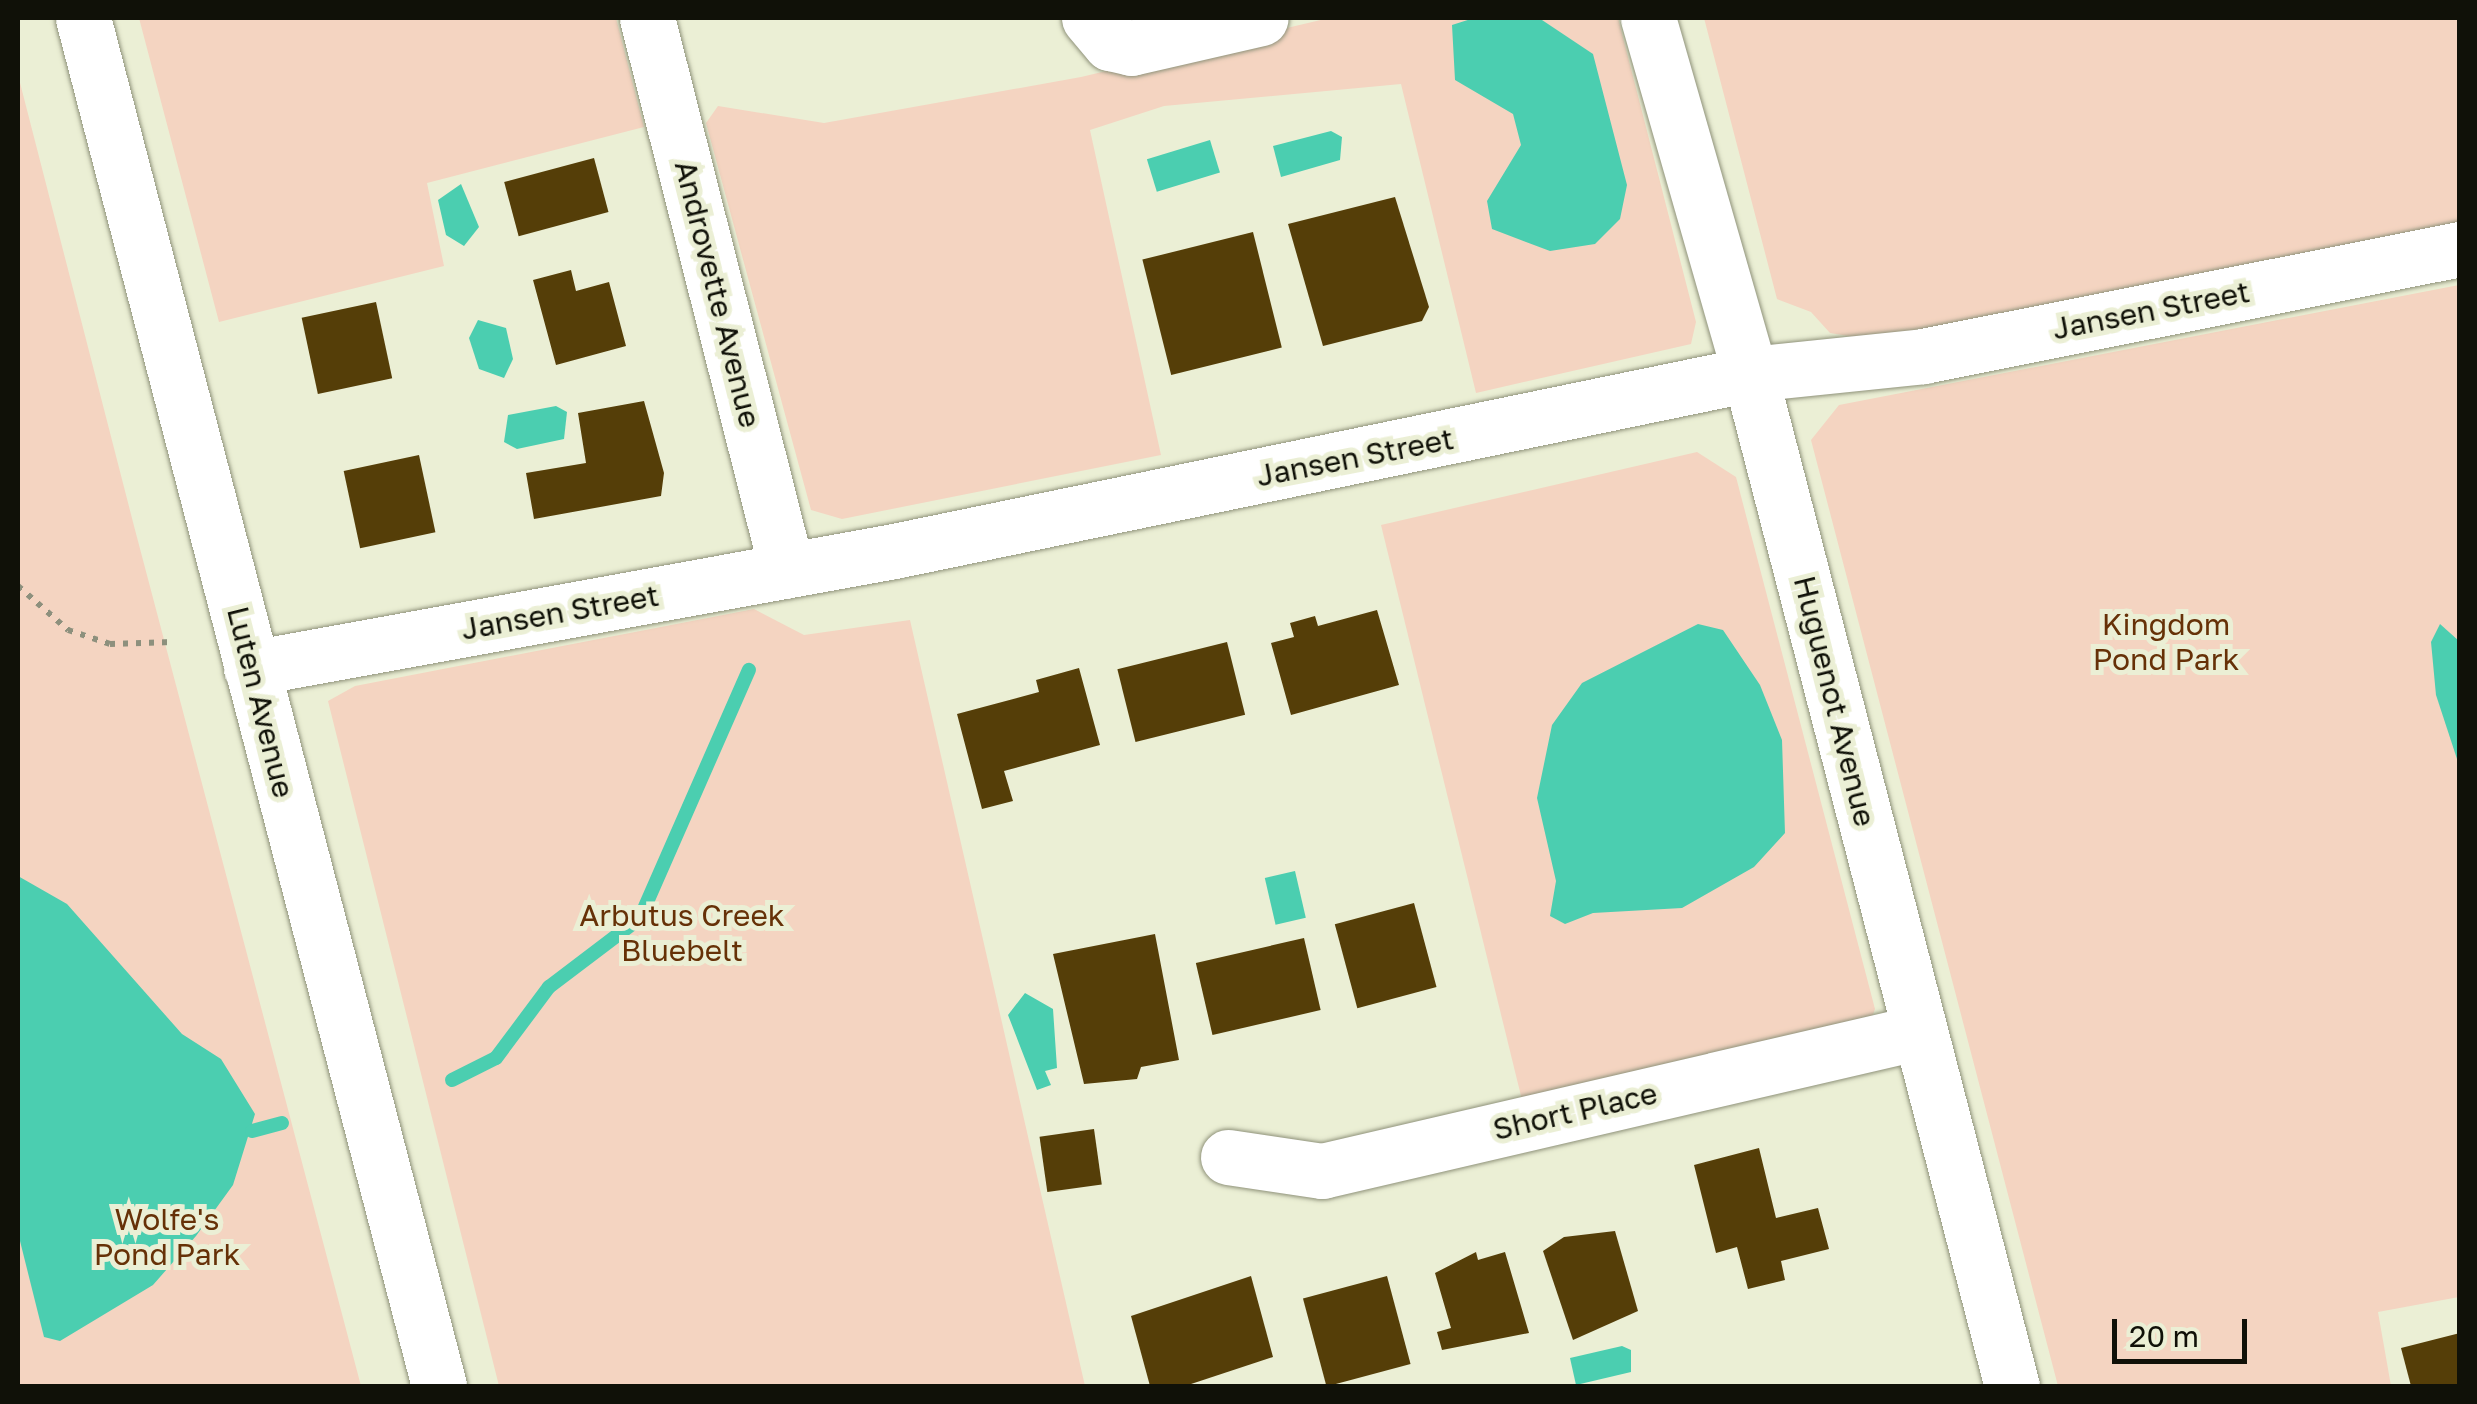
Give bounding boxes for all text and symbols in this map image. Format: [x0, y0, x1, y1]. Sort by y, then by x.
street label: Androvette Avenue [667, 157, 769, 431]
street label: Jansen Street [2049, 273, 2253, 347]
street label: Jansen Street [1253, 420, 1457, 494]
street label: Huguenot Avenue [1786, 572, 1884, 830]
street label: Jansen Street [458, 577, 662, 647]
street label: Luten Avenue [220, 603, 302, 801]
park label: Kingdom Pond Park [2093, 606, 2239, 676]
park label: Arbutus Creek Bluebelt [579, 897, 785, 968]
street label: Short Place [1489, 1075, 1661, 1147]
park label: Wolfe's Pond Park [94, 1201, 240, 1272]
scale bar [2117, 1299, 2252, 1361]
text: 20 m [2129, 1318, 2199, 1354]

